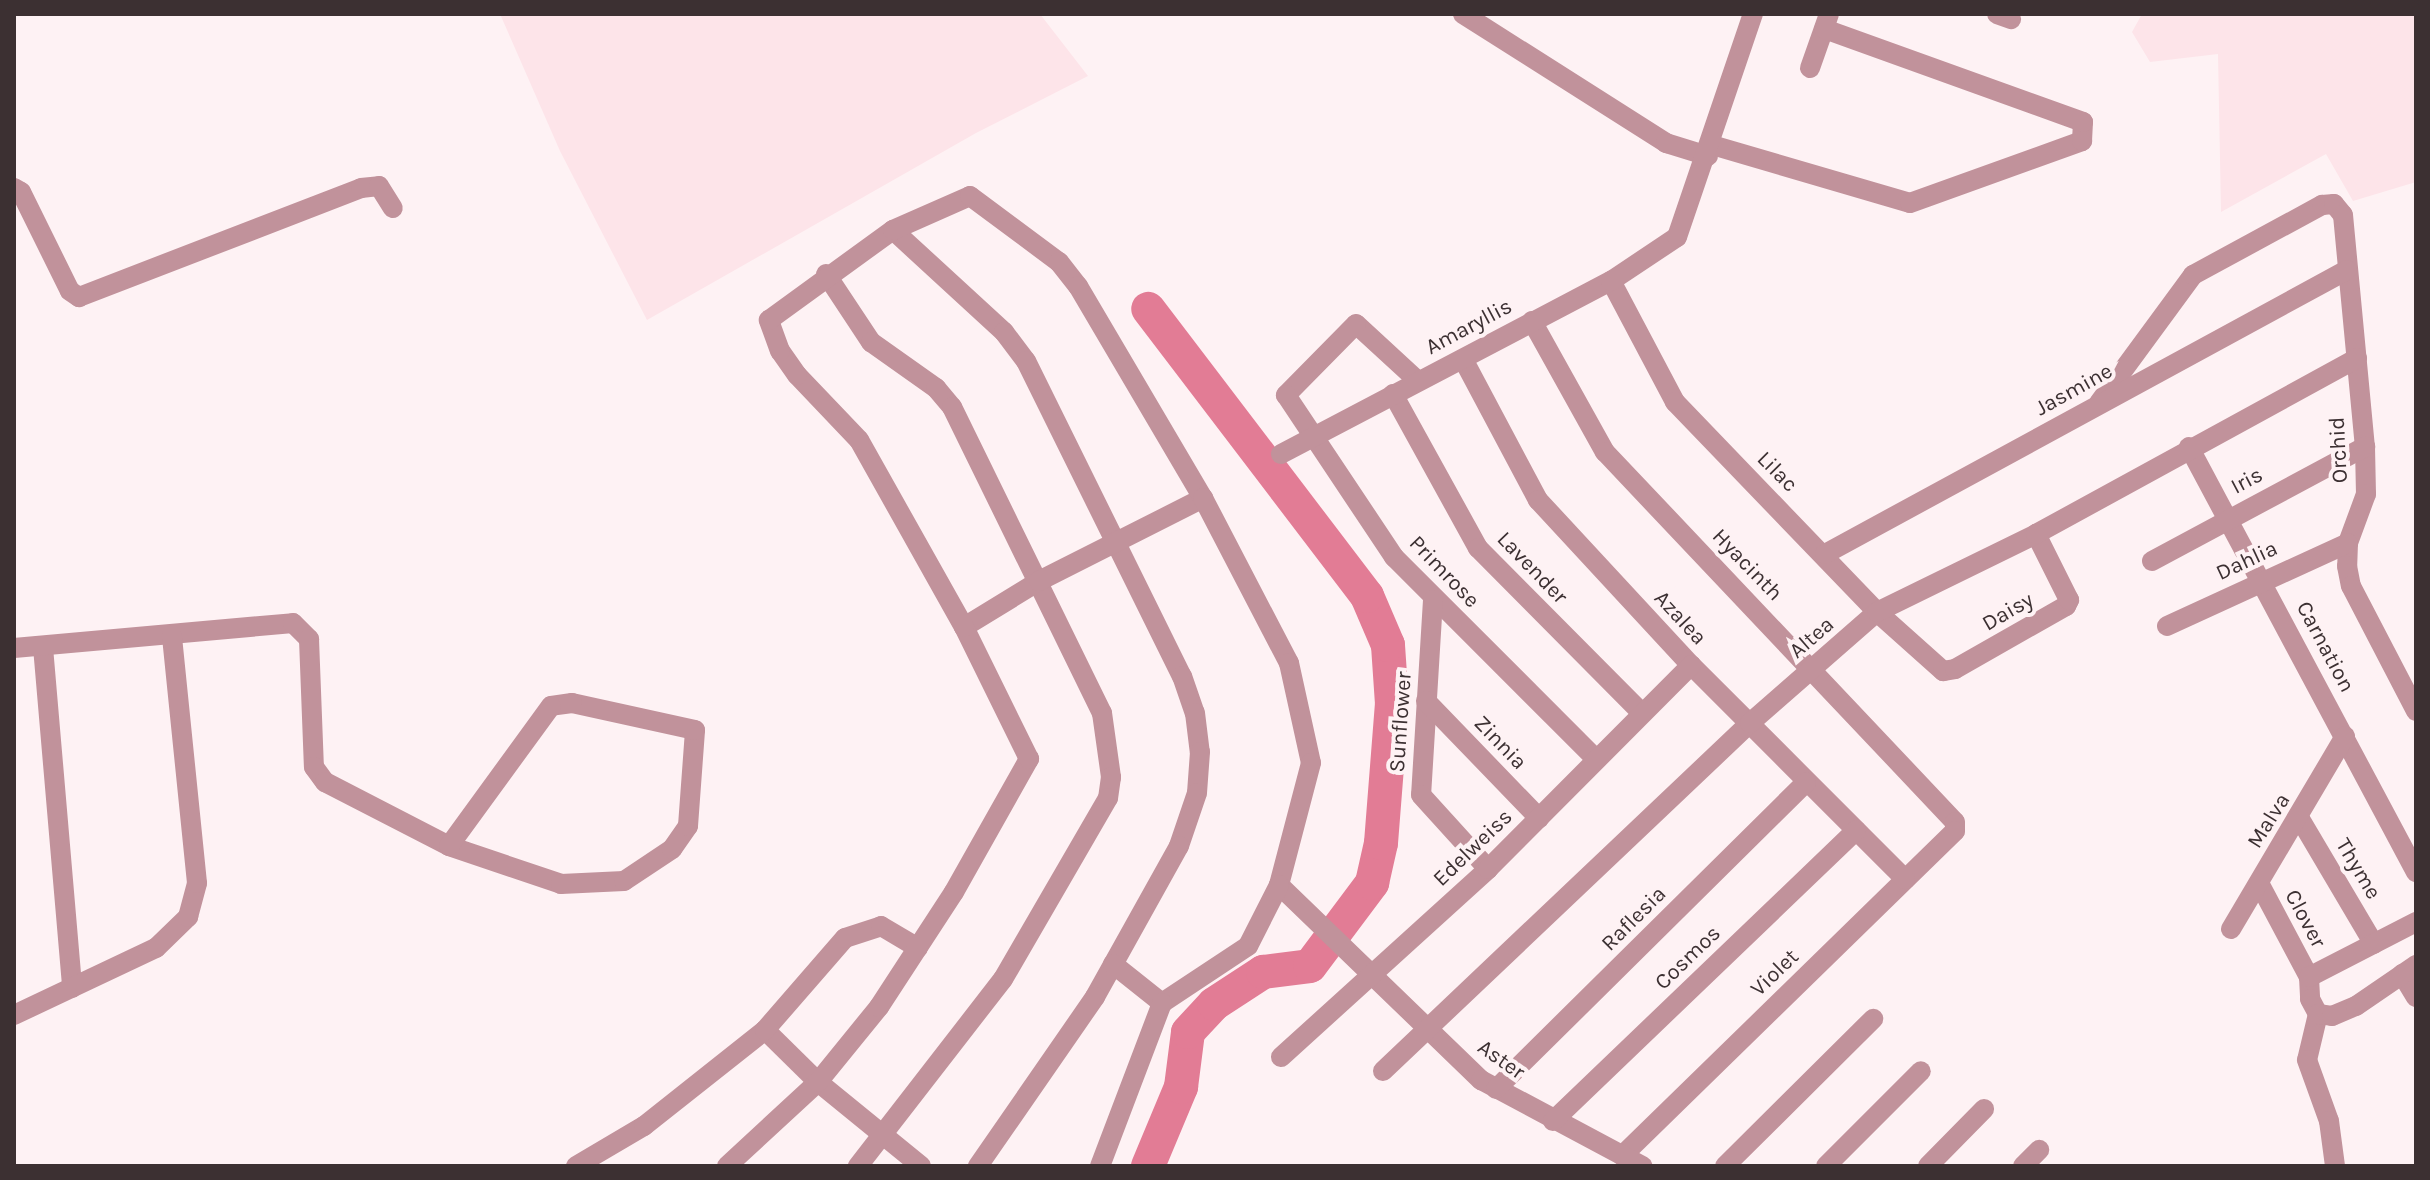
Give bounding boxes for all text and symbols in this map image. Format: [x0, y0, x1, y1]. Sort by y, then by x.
street label: Amaryllis [1421, 293, 1517, 361]
street label: Jasmine [2031, 358, 2117, 422]
street label: Orchid [2324, 416, 2354, 484]
street label: Lilac [1751, 446, 1803, 498]
street label: Iris [2227, 462, 2267, 500]
street label: Hyacinth [1706, 524, 1788, 606]
street label: Lavender [1491, 526, 1573, 610]
street label: Primrose [1403, 530, 1485, 614]
street label: Dahlia [2212, 535, 2282, 587]
street label: Azalea [1648, 585, 1712, 651]
street label: Daisy [1978, 587, 2038, 637]
street label: Carnation [2290, 597, 2360, 697]
street label: Altea [1784, 611, 1840, 665]
street label: Sunflower [1384, 671, 1418, 773]
street label: Zinnia [1468, 711, 1532, 775]
street label: Malva [2242, 789, 2296, 853]
street label: Edelweiss [1428, 804, 1518, 892]
street label: Thyme [2330, 834, 2386, 904]
street label: Raflesia [1596, 881, 1672, 957]
street label: Clover [2279, 885, 2331, 953]
street label: Cosmos [1650, 920, 1726, 996]
street label: Violet [1745, 944, 1805, 1002]
street label: Aster [1472, 1034, 1530, 1086]

